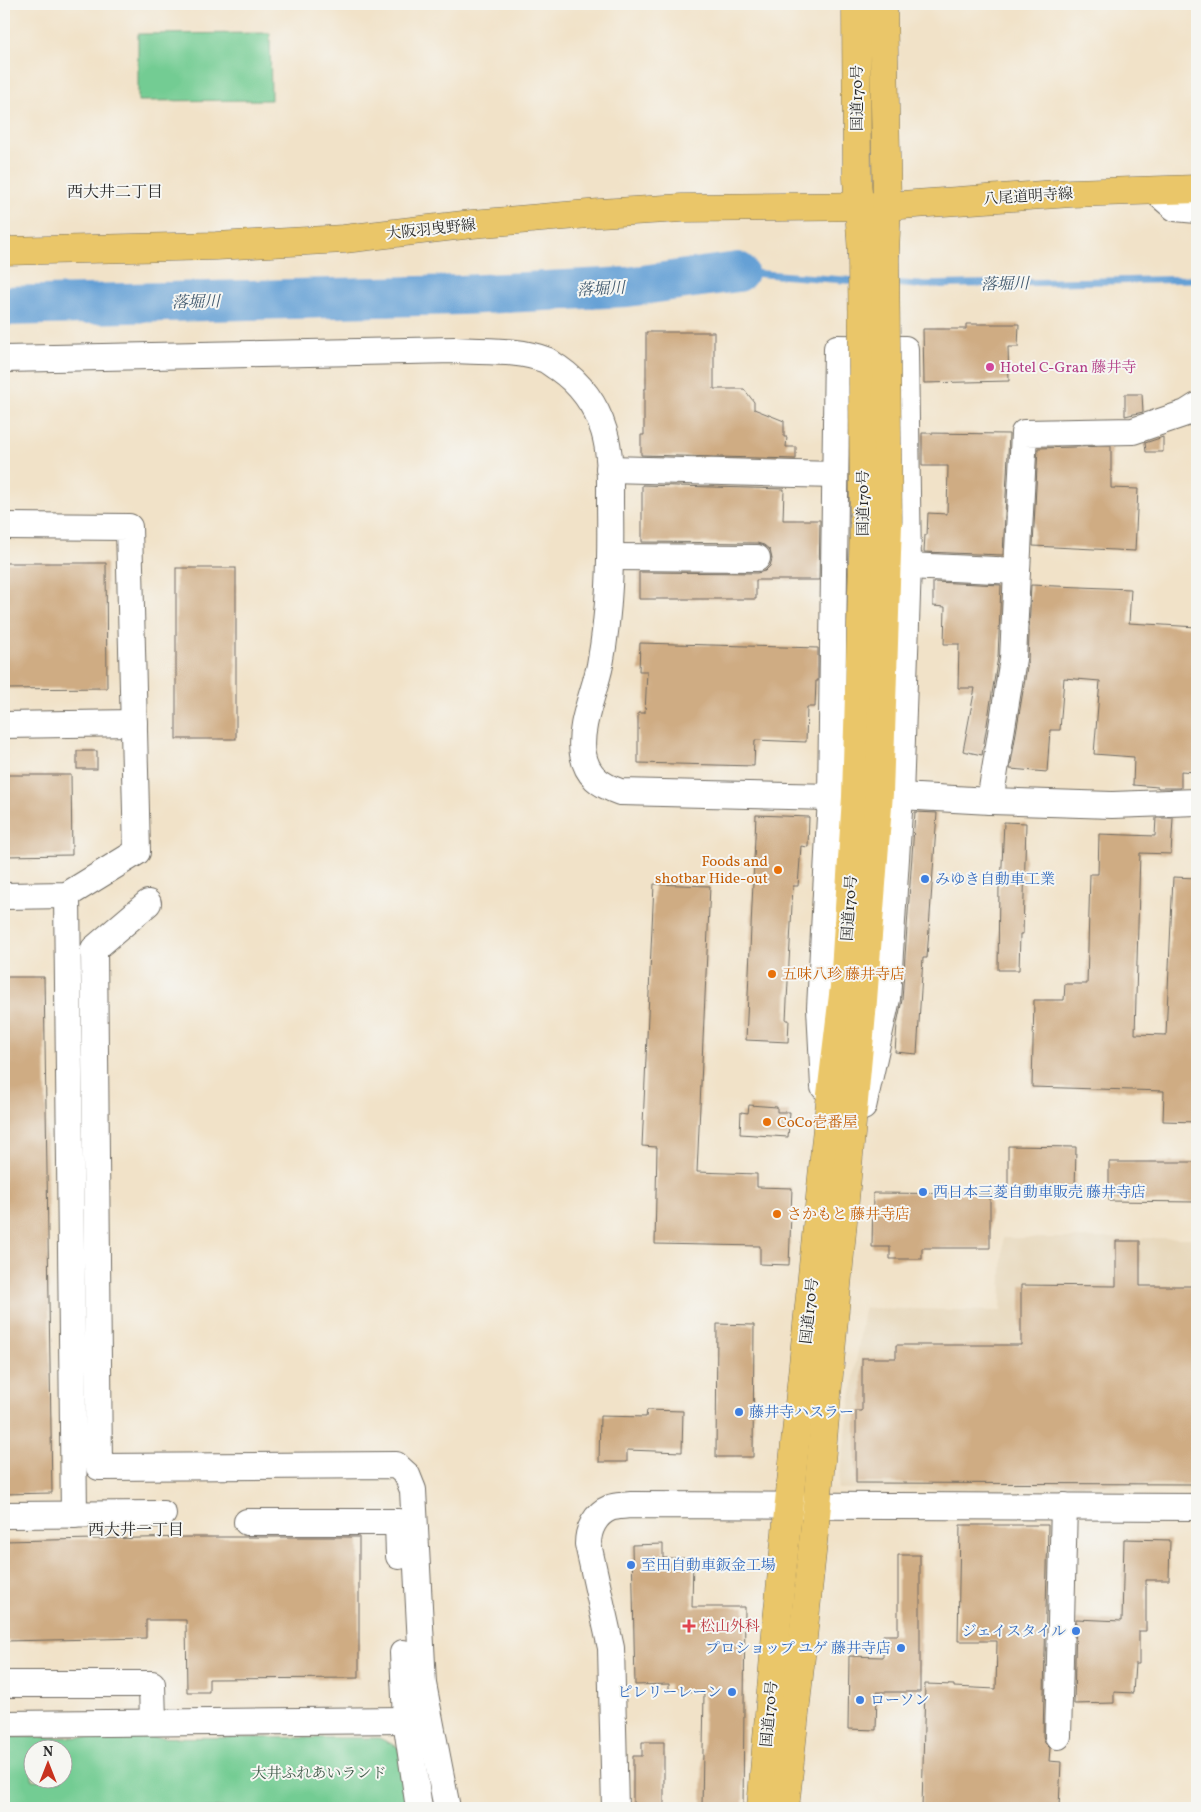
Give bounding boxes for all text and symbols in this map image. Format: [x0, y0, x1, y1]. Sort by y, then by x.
street label: 国道170号 [848, 65, 869, 131]
district label: 西大井二丁目 [67, 182, 163, 204]
street label: 八尾道明寺線 [982, 184, 1074, 211]
street label: 大阪羽曳野線 [385, 215, 477, 246]
water label: 落堀川 [981, 274, 1031, 296]
water label: 落堀川 [577, 278, 628, 302]
water label: 落堀川 [172, 292, 222, 314]
place label: Hotel C-Gran 藤井寺 [1000, 358, 1136, 379]
marker: Hotel C-Gran 藤井寺 [984, 361, 996, 373]
street label: 国道170号 [854, 470, 875, 536]
place label: Foods and shotbar Hide-out [655, 852, 768, 890]
marker: Foods and shotbar Hide-out [772, 864, 784, 876]
place label: みゆき自動車工業 [935, 870, 1055, 891]
marker: みゆき自動車工業 [919, 873, 931, 885]
street label: 国道170号 [838, 874, 863, 942]
place label: 五味八珍 藤井寺店 [782, 965, 905, 986]
marker: 五味八珍 藤井寺店 [766, 968, 778, 980]
place label: CoCo壱番屋 [777, 1113, 858, 1134]
marker: CoCo壱番屋 [761, 1116, 773, 1128]
place label: 西日本三菱自動車販売 藤井寺店 [933, 1183, 1146, 1204]
marker: 西日本三菱自動車販売 藤井寺店 [917, 1186, 929, 1198]
place label: さかもと 藤井寺店 [787, 1205, 910, 1226]
marker: さかもと 藤井寺店 [771, 1208, 783, 1220]
street label: 国道170号 [797, 1277, 824, 1345]
place label: 藤井寺ハスラー [749, 1403, 854, 1424]
marker: 藤井寺ハスラー [733, 1406, 745, 1418]
district label: 西大井一丁目 [88, 1520, 184, 1542]
place label: 至田自動車鈑金工場 [641, 1556, 776, 1577]
marker: 至田自動車鈑金工場 [625, 1559, 637, 1571]
place label: 松山外科 [700, 1617, 760, 1638]
marker: 松山外科 [682, 1619, 696, 1633]
place label: ジェイスタイル [962, 1622, 1066, 1643]
marker: ジェイスタイル [1070, 1625, 1082, 1637]
place label: プロショップ ユゲ 藤井寺店 [705, 1639, 891, 1660]
marker: プロショップ ユゲ 藤井寺店 [895, 1642, 907, 1654]
street label: 国道170号 [757, 1680, 784, 1748]
place label: ピレリーレーン [618, 1683, 722, 1704]
marker: ピレリーレーン [726, 1686, 738, 1698]
place label: ローソン [870, 1691, 929, 1712]
marker: ローソン [854, 1694, 866, 1706]
north arrow [22, 1740, 72, 1790]
text: N [43, 1743, 53, 1762]
park label: 大井ふれあいランド [251, 1764, 387, 1785]

